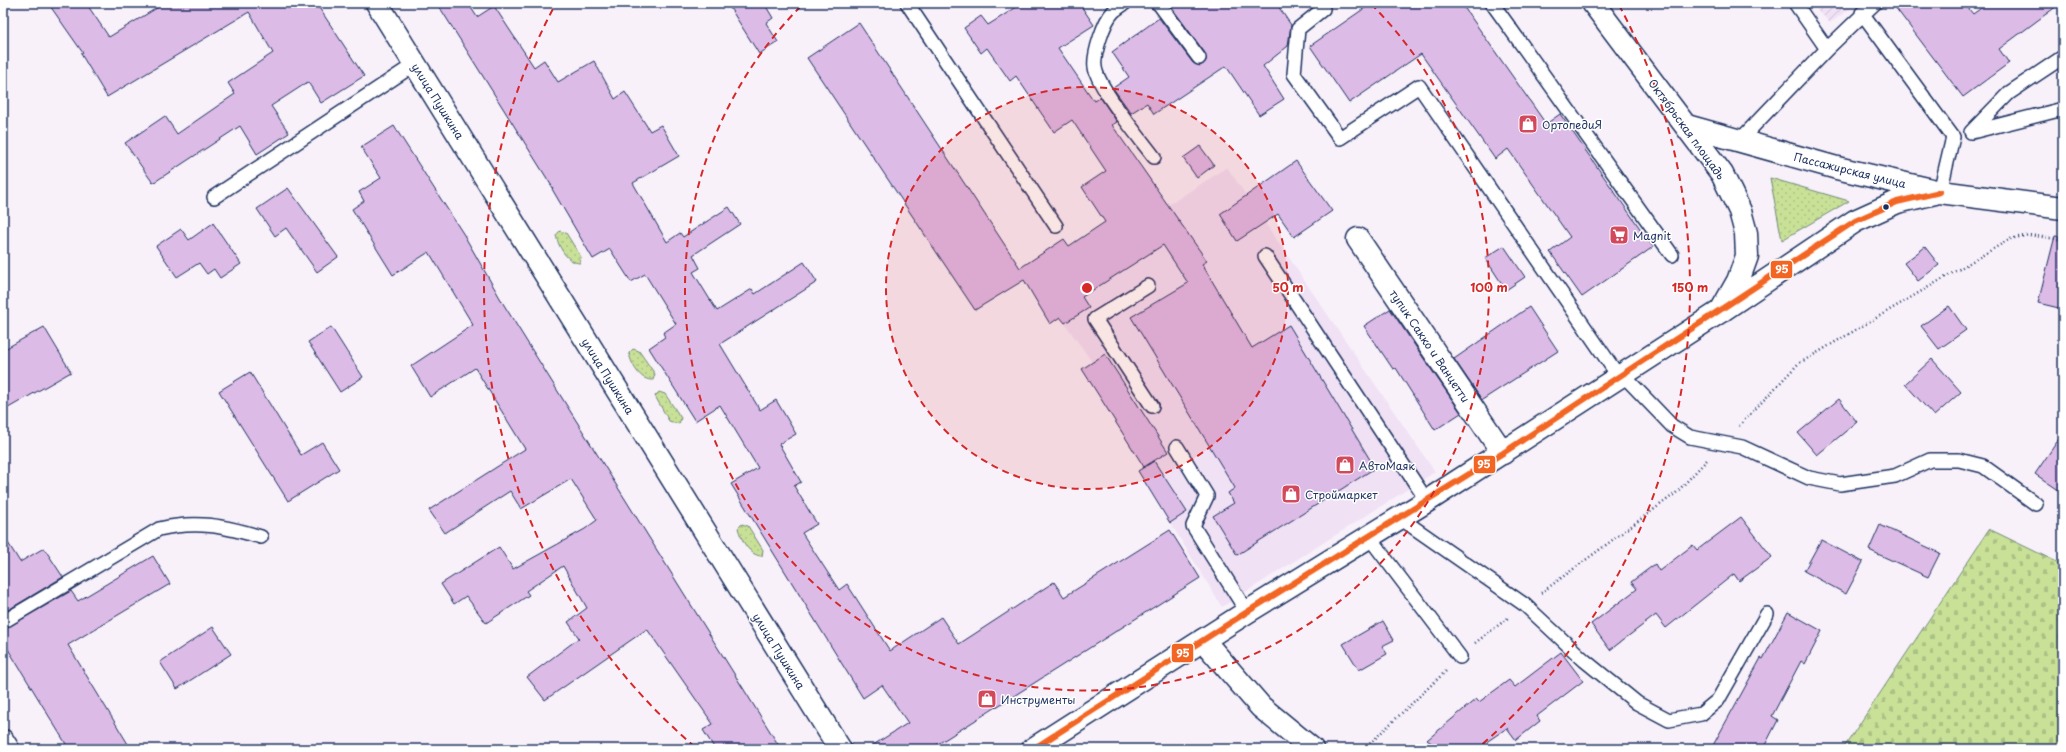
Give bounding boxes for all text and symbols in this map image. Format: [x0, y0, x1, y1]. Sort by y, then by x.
street label: улица Пушкина [408, 59, 468, 143]
street label: Октябрьская площадь [1645, 75, 1730, 183]
shop icon: ОртопедиЯ [1517, 113, 1539, 135]
place label: ОртопедиЯ [1542, 116, 1602, 133]
street label: Пассажирская улица [1792, 148, 1908, 192]
unlabelled marker [1881, 202, 1891, 212]
supermarket icon: Magnit [1608, 224, 1630, 246]
place label: Magnit [1633, 227, 1672, 244]
line badge: 95 [1770, 260, 1793, 279]
text: 95 [1775, 260, 1789, 277]
text: 50 m [1272, 278, 1304, 296]
text: 100 m [1470, 278, 1508, 296]
text: 150 m [1672, 278, 1708, 296]
centre of rings [1080, 281, 1094, 295]
street label: тупик Сакко и Ванцетти [1386, 286, 1474, 406]
street label: улица Пушкина [578, 334, 638, 418]
shop icon: АвтоМаяк [1334, 454, 1356, 476]
line badge: 95 [1473, 455, 1496, 474]
text: 95 [1477, 455, 1491, 472]
place label: АвтоМаяк [1359, 457, 1415, 474]
shop icon: Строймаркет [1280, 483, 1302, 505]
place label: Строймаркет [1305, 486, 1378, 503]
street label: улица Пушкина [749, 609, 809, 693]
line badge: 95 [1171, 643, 1194, 663]
text: 95 [1176, 644, 1190, 661]
shop icon: Инструменты [976, 688, 998, 710]
place label: Инструменты [1001, 691, 1075, 708]

